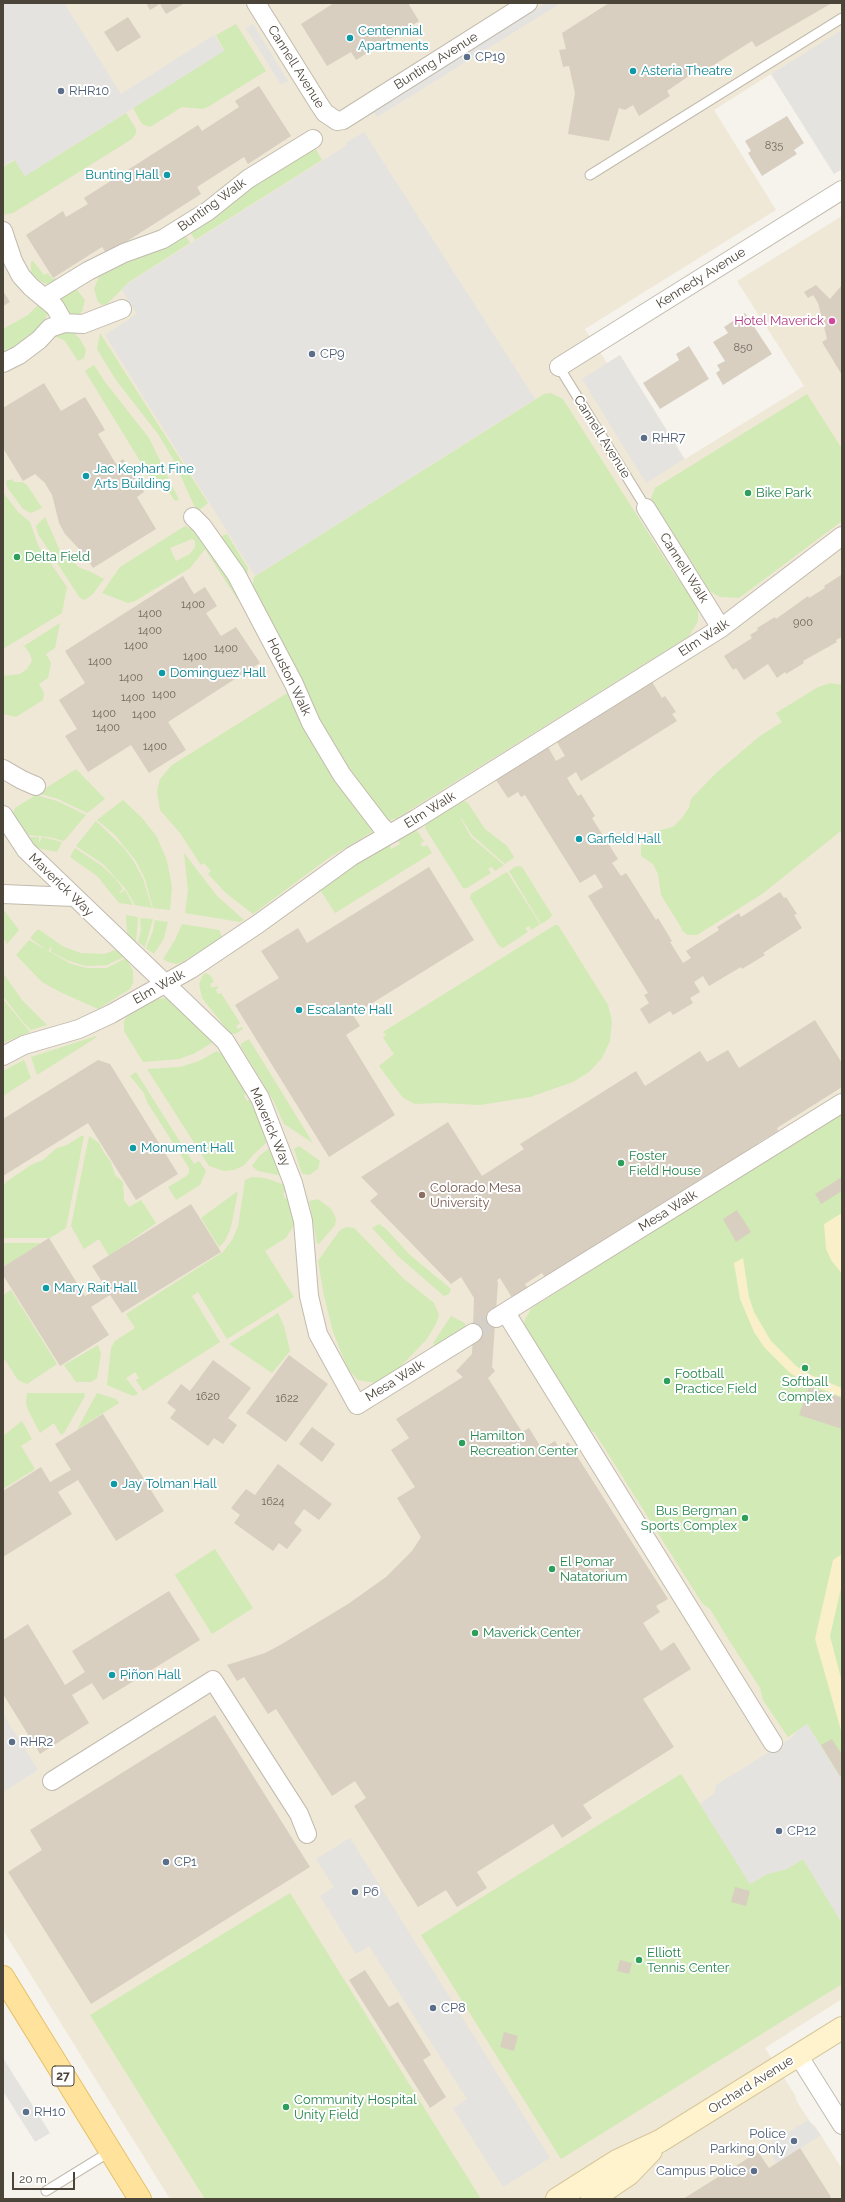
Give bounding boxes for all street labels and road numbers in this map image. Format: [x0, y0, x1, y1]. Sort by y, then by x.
street label: Cannell Avenue [264, 23, 328, 111]
street label: Bunting Avenue [391, 29, 481, 93]
street label: Bunting Walk [175, 175, 249, 235]
street label: Kennedy Avenue [653, 244, 749, 312]
street label: Cannell Avenue [570, 393, 634, 481]
street label: Cannell Walk [656, 530, 712, 606]
street label: Elm Walk [676, 616, 732, 660]
street label: Houston Walk [263, 636, 315, 718]
street label: Elm Walk [402, 788, 458, 832]
street label: Maverick Way [25, 850, 97, 920]
street label: Elm Walk [130, 966, 188, 1008]
street label: Maverick Way [246, 1085, 294, 1169]
street label: Mesa Walk [636, 1187, 700, 1235]
street label: Mesa Walk [363, 1357, 427, 1405]
street label: Orchard Avenue [706, 2053, 796, 2117]
road number: 27 [52, 2066, 74, 2086]

